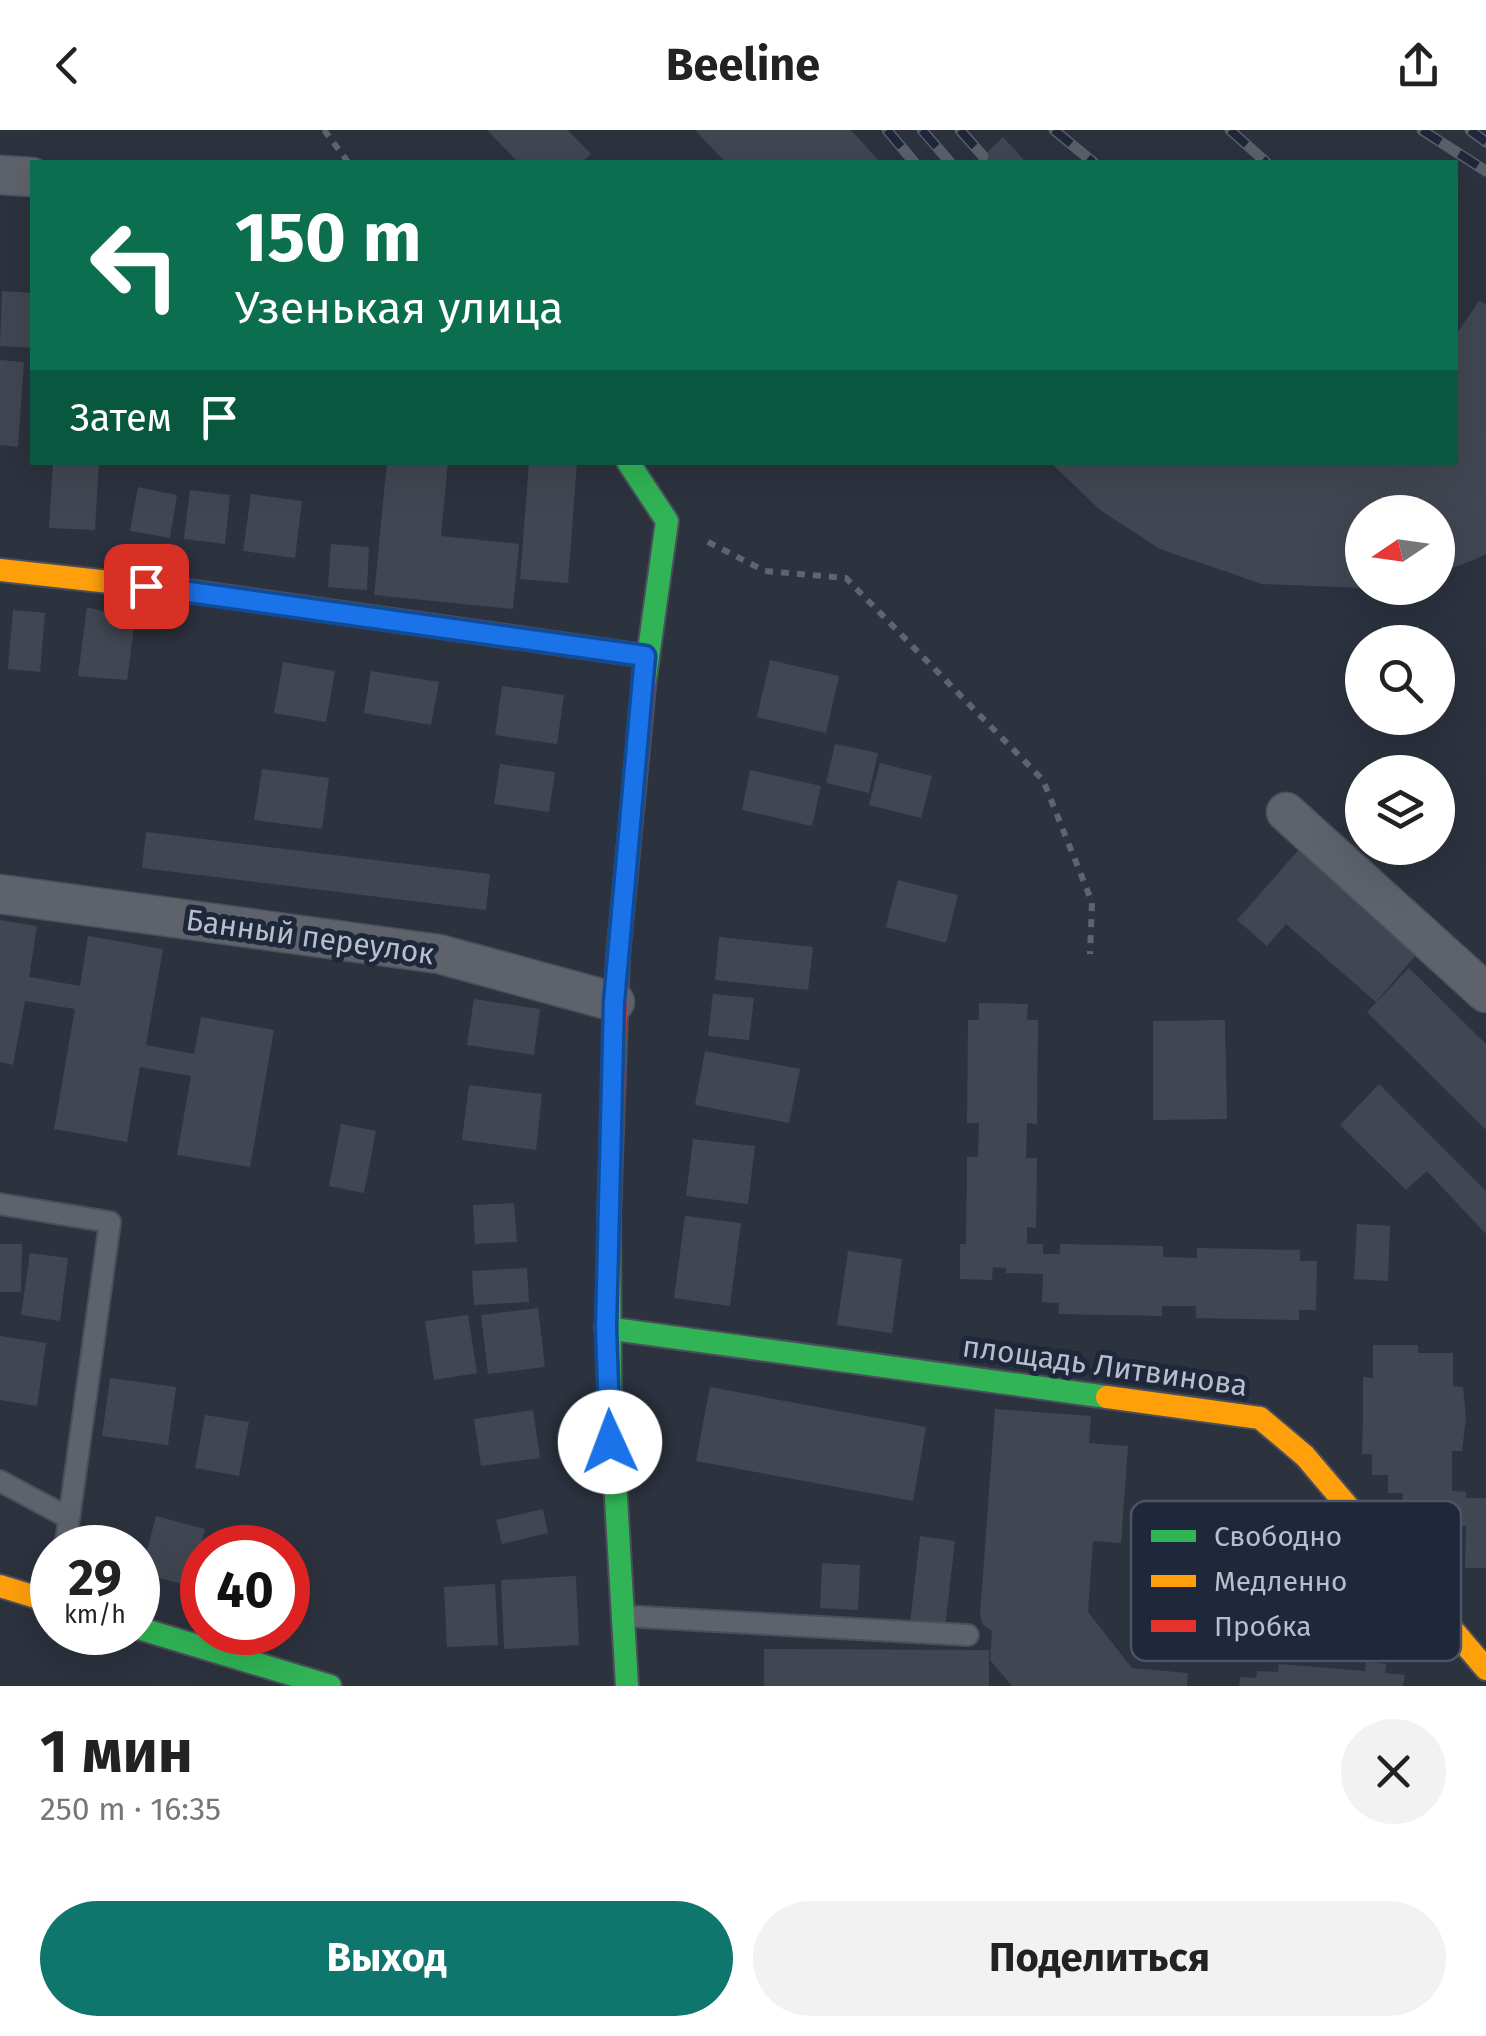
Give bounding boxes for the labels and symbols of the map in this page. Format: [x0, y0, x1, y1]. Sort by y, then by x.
north arrow [1345, 495, 1455, 605]
pin [104, 544, 189, 629]
street label: Банный переулок [184, 902, 437, 972]
street label: площадь Литвинова [960, 1328, 1250, 1404]
position arrow [558, 1390, 662, 1494]
legend [1131, 1501, 1461, 1661]
text: Свободно [1214, 1520, 1342, 1553]
speed limit sign: 40 [180, 1525, 310, 1655]
text: Медленно [1214, 1565, 1347, 1598]
text: Пробка [1214, 1610, 1311, 1643]

